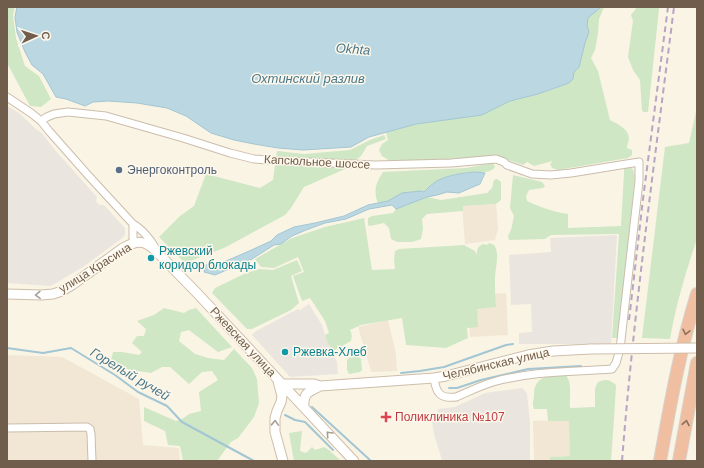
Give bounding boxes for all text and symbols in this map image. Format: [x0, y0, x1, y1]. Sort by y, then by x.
north arrow [16, 16, 56, 56]
text: С [40, 31, 52, 40]
water label: Okhta [335, 40, 371, 58]
water label: Охтинский разлив [251, 71, 365, 86]
street label: Капсюльное шоссе [263, 152, 371, 172]
place label: Энергоконтроль [127, 163, 217, 177]
marker: Энергоконтроль [114, 165, 124, 175]
street label: улица Красина [56, 240, 134, 296]
place label: Ржевский коридор блокады [159, 244, 256, 272]
marker: Ржевский коридор блокады [146, 253, 156, 263]
one-way arrow [35, 291, 41, 299]
street label: Ржевская улица [207, 304, 279, 380]
one-way arrow [683, 329, 691, 335]
water label: Горелый ручей [88, 344, 172, 404]
place label: Ржевка-Хлеб [293, 345, 367, 359]
street label: Челябинская улица [441, 345, 551, 383]
marker: Ржевка-Хлеб [280, 347, 290, 357]
place label: Поликлиника №107 [395, 410, 505, 424]
marker: Поликлиника №107 [380, 411, 392, 423]
one-way arrow [271, 420, 279, 426]
one-way arrow [681, 420, 690, 426]
one-way arrow [326, 431, 334, 439]

